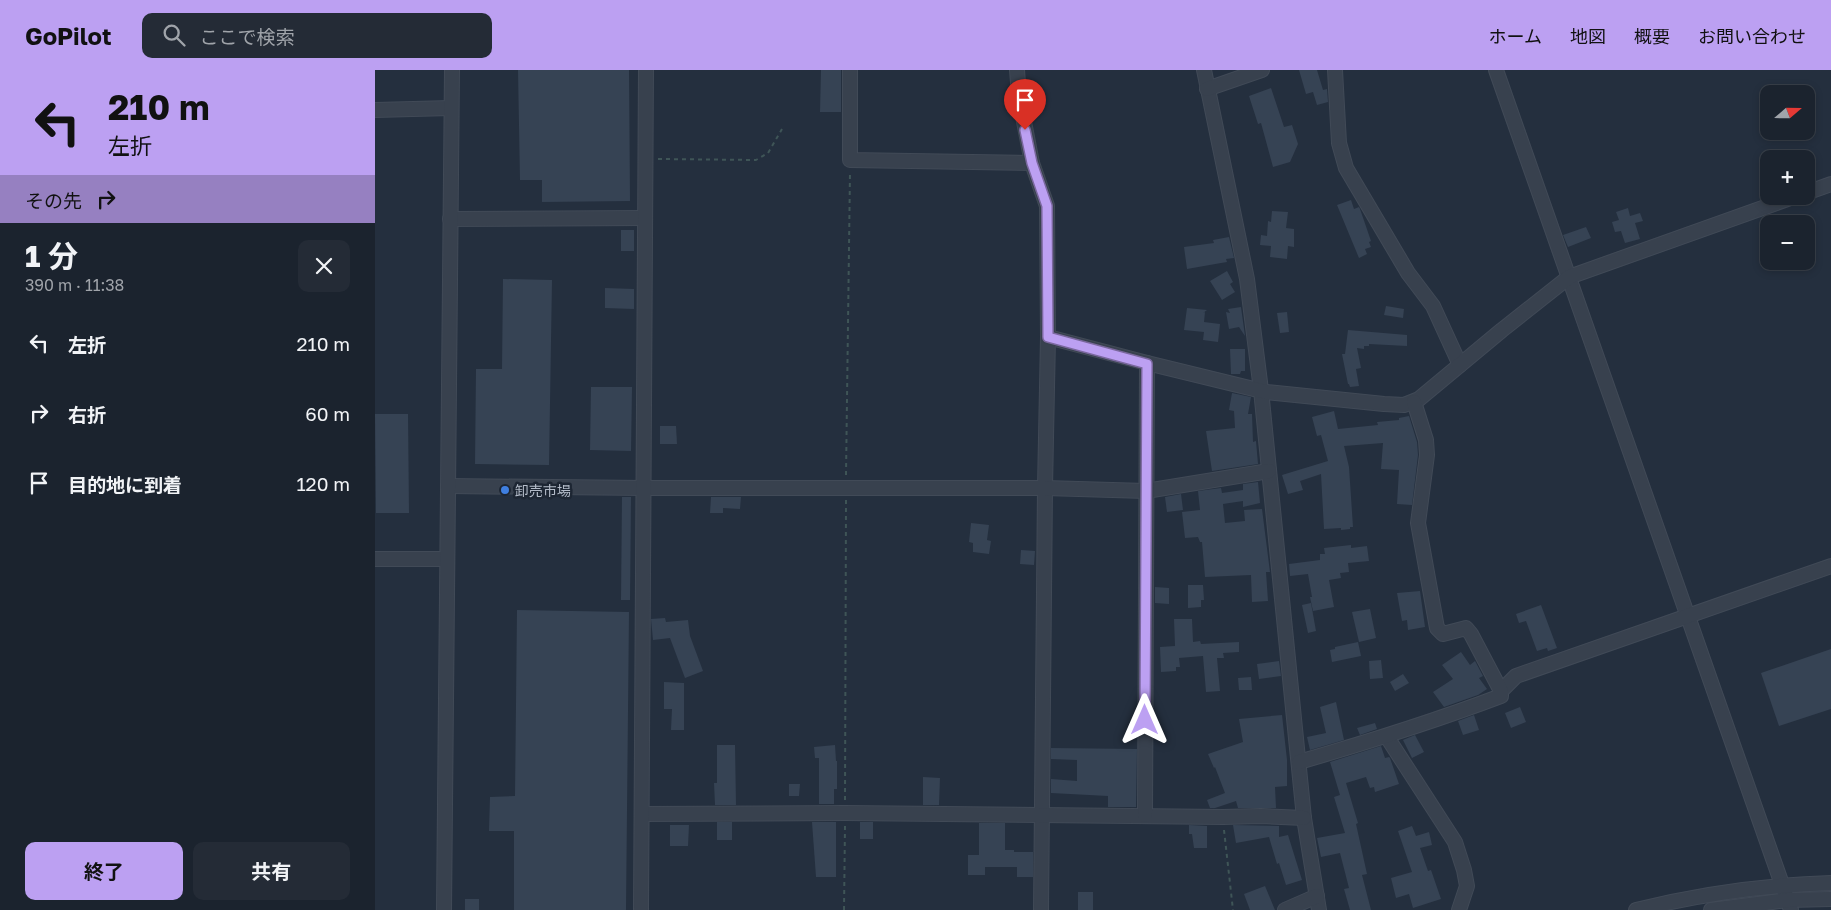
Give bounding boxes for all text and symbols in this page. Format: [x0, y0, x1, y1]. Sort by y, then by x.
search box [142, 13, 492, 58]
text: GoPilot [25, 21, 112, 50]
icon: search [160, 21, 188, 49]
text: ここで検索 [200, 25, 295, 48]
text: ホーム [1489, 25, 1542, 47]
text: 地図 [1570, 25, 1606, 47]
text: 概要 [1634, 25, 1670, 47]
text: お問い合わせ [1698, 25, 1806, 47]
pin [1004, 79, 1046, 130]
north arrow [1760, 85, 1815, 140]
map controls [1760, 85, 1815, 270]
text: 210 m [108, 86, 210, 128]
icon: arrive [1011, 86, 1039, 114]
icon: left [25, 90, 90, 155]
text: 左折 [108, 132, 152, 159]
button: + [1760, 150, 1815, 205]
icon: right [92, 185, 120, 213]
text: その先 [25, 189, 82, 212]
button: − [1760, 215, 1815, 270]
text: 1 分 [25, 238, 78, 274]
button: close [298, 240, 350, 292]
text: 390 m · 11:38 [25, 275, 124, 295]
icon: left [25, 329, 53, 357]
text: 210 m [296, 332, 350, 355]
text: 左折 [68, 333, 106, 356]
icon: right [25, 399, 53, 427]
text: 60 m [305, 402, 350, 425]
text: 右折 [68, 403, 106, 426]
icon: arrive [25, 469, 53, 497]
text: 120 m [296, 472, 350, 495]
text: 目的地に到着 [68, 473, 182, 496]
place label: 卸売市場 [515, 482, 571, 499]
marker: 卸売市場 [499, 484, 511, 496]
position arrow [1118, 693, 1170, 745]
button: 終了 [25, 842, 183, 900]
button: 共有 [193, 842, 350, 900]

